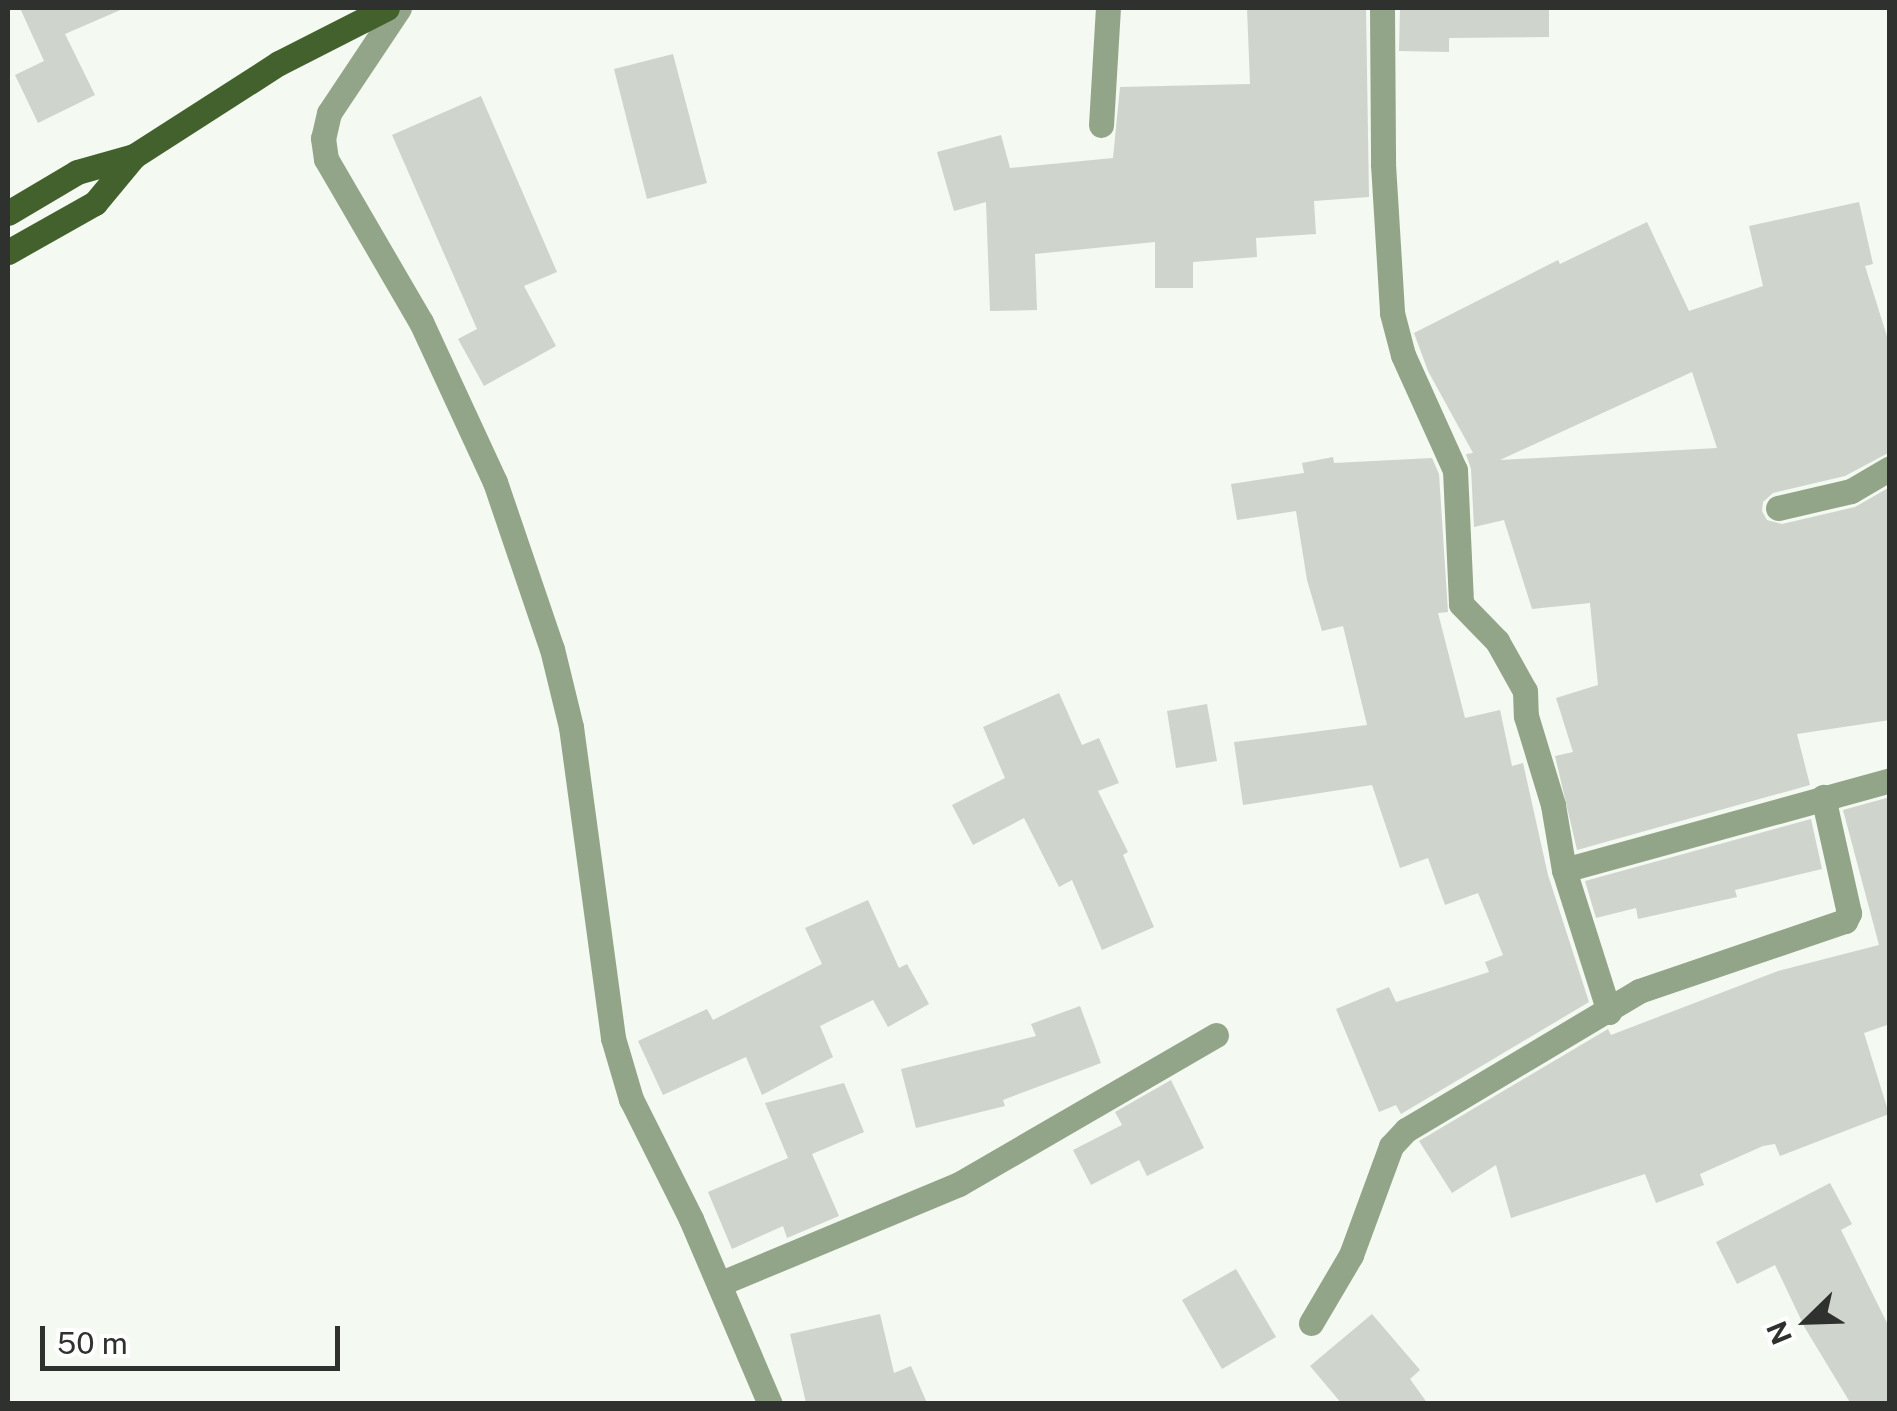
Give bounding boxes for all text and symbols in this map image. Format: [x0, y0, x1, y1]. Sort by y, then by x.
north arrow [1757, 1271, 1857, 1371]
scale bar [45, 1306, 345, 1368]
text: N [1759, 1316, 1798, 1349]
text: 50 m [57, 1325, 128, 1361]

